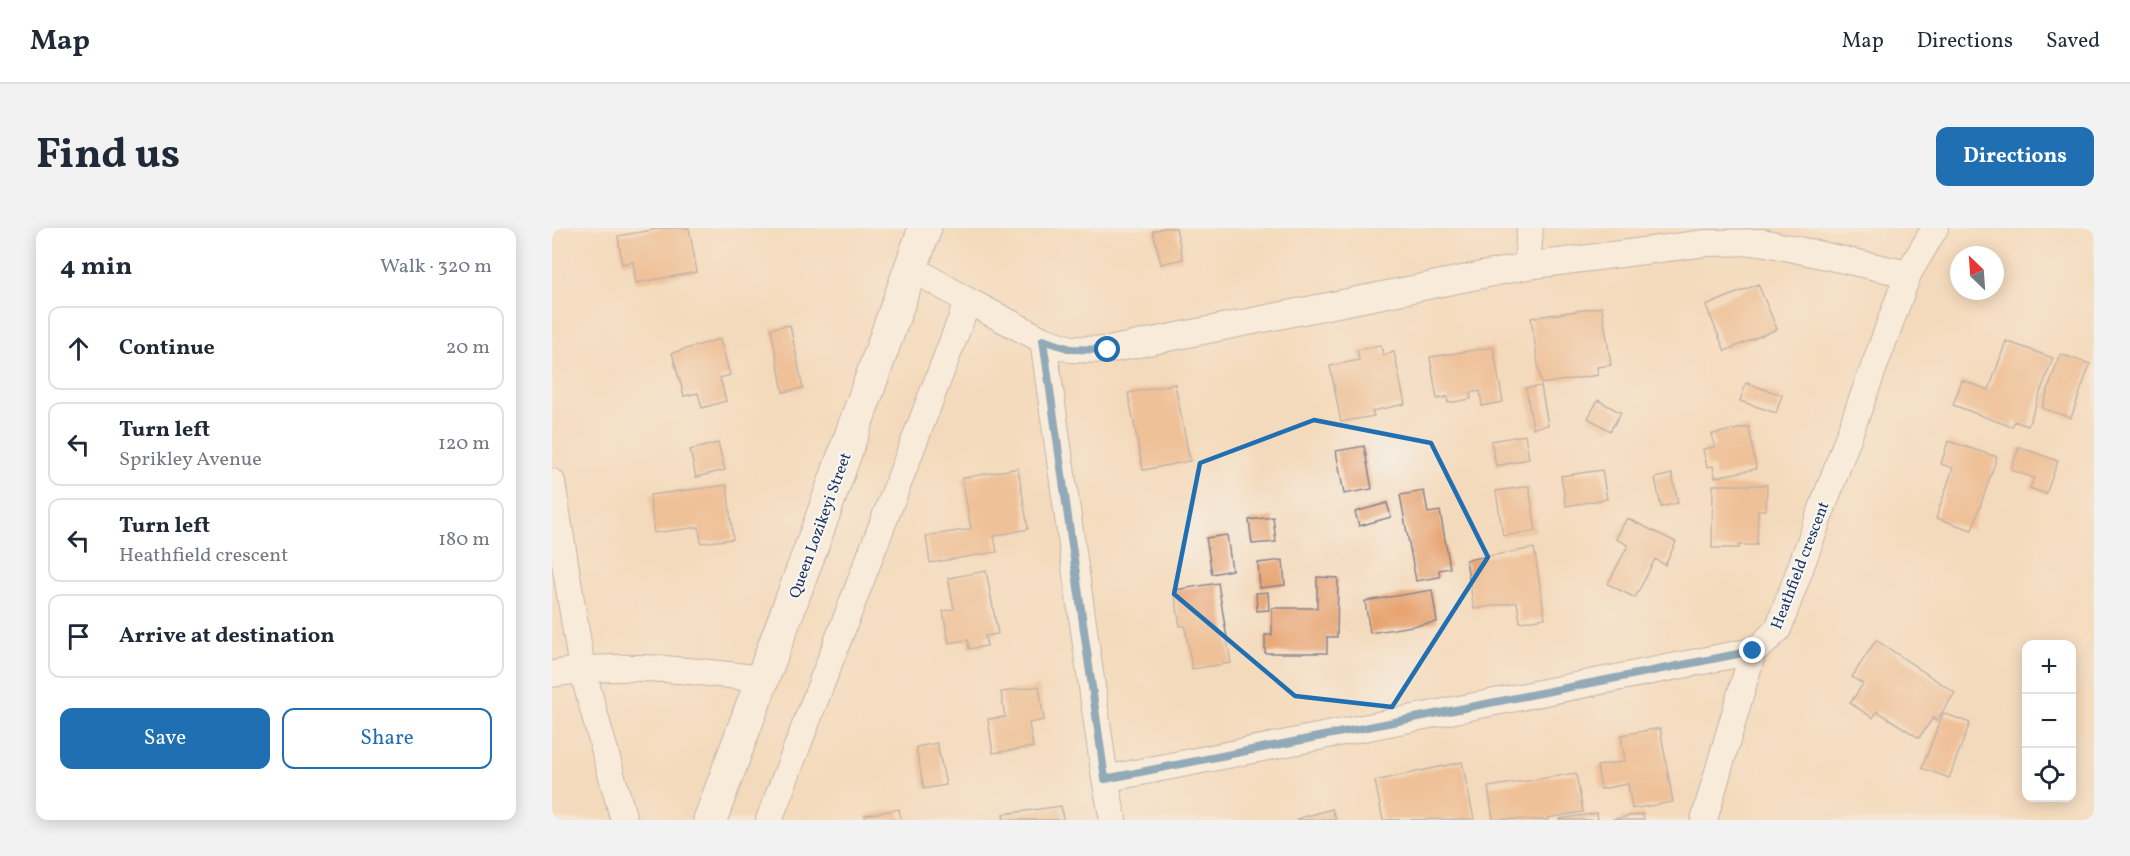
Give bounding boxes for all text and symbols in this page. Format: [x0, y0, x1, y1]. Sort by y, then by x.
text: Map [30, 22, 90, 61]
text: Map [1842, 27, 1884, 56]
text: Directions [1917, 27, 2013, 56]
text: Saved [2046, 27, 2100, 56]
text: Find us [36, 127, 180, 186]
button: Directions [1936, 127, 2094, 186]
north arrow [1950, 246, 2004, 300]
text: 4 min [60, 249, 132, 285]
text: Walk · 320 m [380, 253, 492, 281]
icon: ahead [62, 332, 95, 365]
text: Continue [119, 333, 215, 364]
text: 20 m [446, 334, 490, 362]
route start [1094, 336, 1120, 362]
text: Turn left [119, 415, 210, 446]
icon: left [62, 428, 95, 461]
text: 120 m [438, 430, 490, 458]
text: Sprikley Avenue [119, 446, 262, 474]
street label: Queen Lozikeyi Street [784, 449, 858, 602]
street label: Heathfield crescent [1766, 498, 1836, 633]
text: Turn left [119, 511, 210, 542]
icon: left [62, 524, 95, 557]
text: 180 m [438, 526, 490, 554]
text: Heathfield crescent [119, 542, 288, 570]
icon: arrive [62, 620, 95, 653]
text: Arrive at destination [119, 621, 335, 652]
route end [1739, 637, 1765, 663]
map controls [2022, 640, 2076, 802]
button: + [2022, 640, 2076, 694]
button: − [2022, 694, 2076, 748]
button: Save [60, 708, 270, 769]
button: Share [282, 708, 492, 769]
button: locate [2022, 748, 2076, 802]

